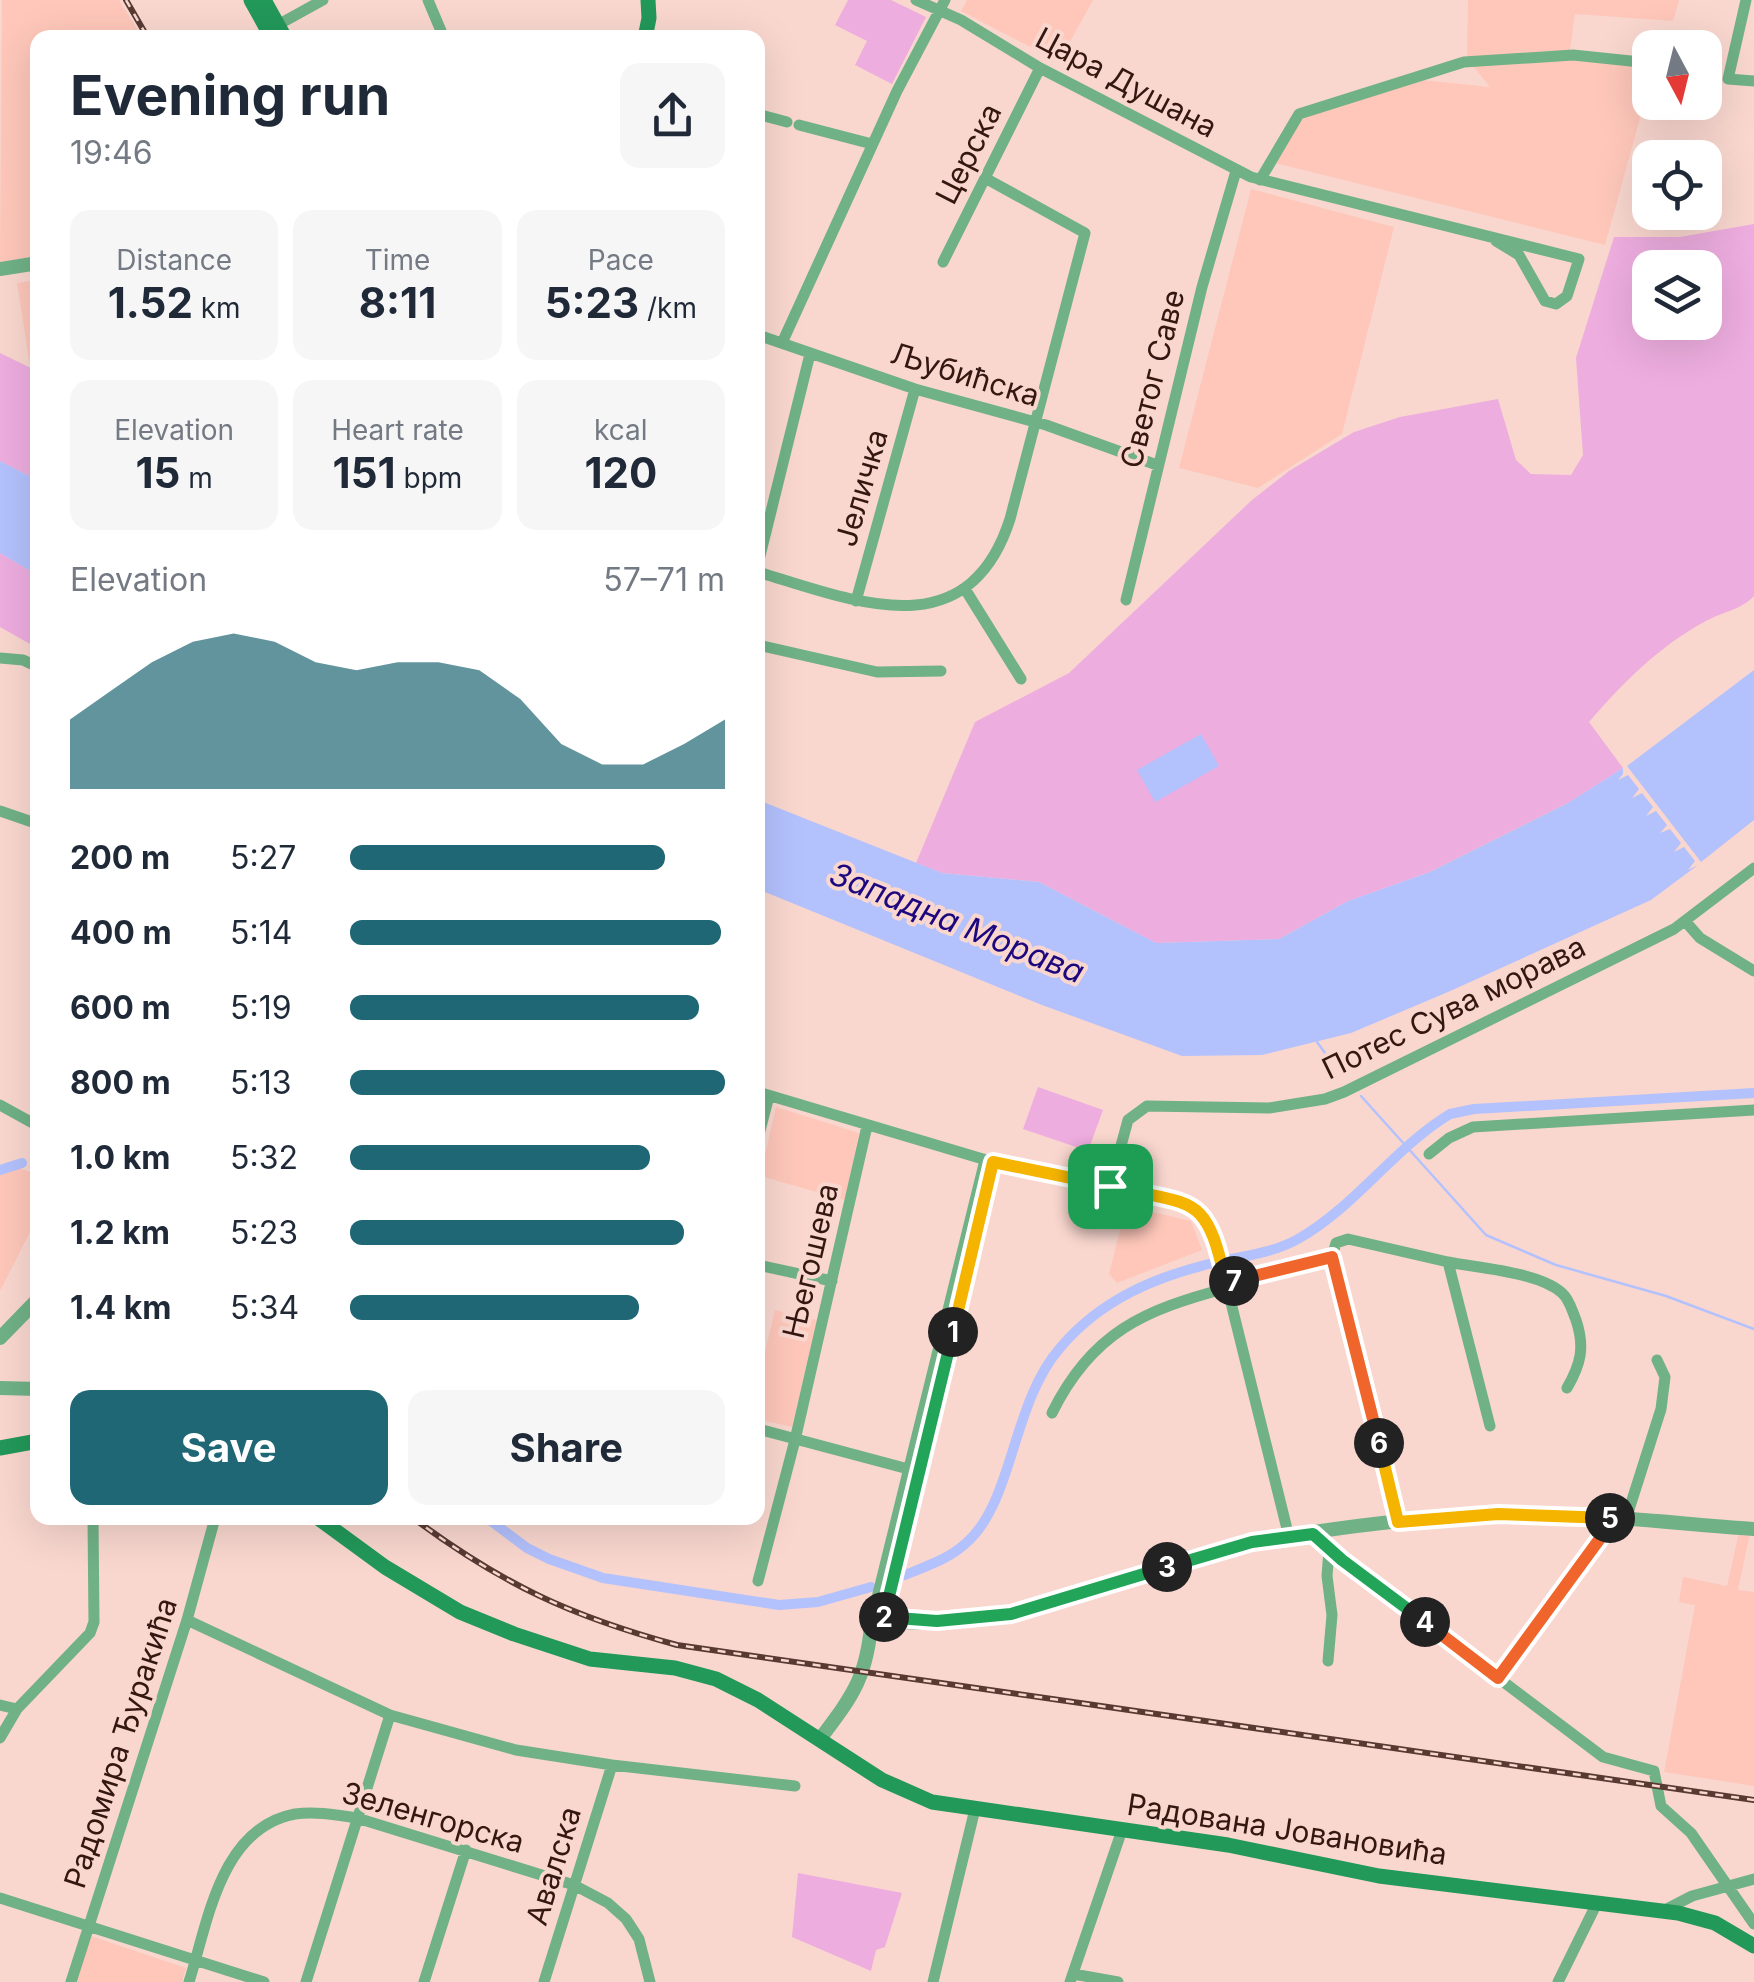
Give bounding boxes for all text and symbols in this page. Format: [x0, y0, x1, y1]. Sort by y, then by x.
street label: Цара Душана [1030, 19, 1223, 145]
north arrow [1632, 30, 1722, 120]
map controls [1632, 30, 1722, 340]
text: Evening run [70, 62, 390, 128]
button: share [620, 63, 725, 168]
street label: Церска [928, 97, 1009, 210]
text: 19:46 [70, 133, 153, 172]
button: locate [1632, 140, 1722, 230]
text: Distance [116, 243, 232, 277]
text: Time [365, 243, 430, 277]
text: Pace [588, 243, 654, 277]
button: layers [1632, 250, 1722, 340]
text: 1.52 [108, 277, 193, 328]
text: 8:11 [359, 277, 436, 328]
text: 5:23 [545, 277, 639, 328]
street label: Светог Саве [1112, 286, 1192, 472]
text: km [193, 291, 241, 325]
text: /km [639, 291, 697, 325]
street label: Љубићска [887, 334, 1044, 414]
text: Elevation [114, 413, 234, 447]
text: Heart rate [331, 413, 464, 447]
text: kcal [594, 413, 648, 447]
street label: Јеличка [827, 425, 895, 550]
text: 15 [135, 447, 180, 498]
text: 151 [333, 447, 396, 498]
text: 120 [584, 447, 657, 498]
text: m [180, 461, 213, 495]
text: bpm [396, 461, 462, 495]
text: Elevation [70, 560, 207, 599]
text: 57–71 m [603, 560, 725, 599]
text: 200 m [70, 838, 170, 877]
text: 5:27 [230, 838, 296, 877]
water label: Западна Морава [824, 854, 1090, 991]
text: 400 m [70, 913, 172, 952]
text: 5:14 [230, 913, 292, 952]
street label: Потес Сува морава [1316, 928, 1591, 1086]
text: 600 m [70, 988, 171, 1027]
text: 5:19 [230, 988, 292, 1027]
text: 800 m [70, 1063, 171, 1102]
text: 5:13 [230, 1063, 291, 1102]
text: 1.0 km [70, 1138, 170, 1177]
text: 5:32 [230, 1138, 298, 1177]
pin [1068, 1144, 1153, 1229]
icon: arrive [1083, 1159, 1138, 1214]
street label: Његошева [775, 1180, 845, 1342]
text: 1.2 km [70, 1213, 170, 1252]
text: 5:23 [230, 1213, 298, 1252]
pin: 7 [1209, 1256, 1259, 1306]
text: 7 [1226, 1264, 1242, 1298]
text: 1.4 km [70, 1288, 171, 1327]
text: 5:34 [230, 1288, 299, 1327]
pin: 1 [928, 1307, 978, 1357]
text: 1 [947, 1315, 959, 1349]
button: Save [70, 1390, 388, 1505]
button: Share [408, 1390, 725, 1505]
pin: 6 [1354, 1418, 1404, 1468]
text: 6 [1370, 1426, 1388, 1460]
pin: 5 [1585, 1493, 1635, 1543]
text: 5 [1601, 1501, 1619, 1535]
pin: 3 [1142, 1542, 1192, 1592]
text: 3 [1158, 1550, 1176, 1584]
pin: 2 [859, 1592, 909, 1642]
street label: Радомира Ђуракића [56, 1593, 184, 1892]
pin: 4 [1400, 1597, 1450, 1647]
text: 2 [875, 1600, 893, 1634]
text: 4 [1416, 1605, 1434, 1639]
street label: Зеленгорска [338, 1774, 528, 1860]
street label: Радована Јовановића [1125, 1786, 1450, 1872]
street label: Авалска [518, 1802, 588, 1929]

